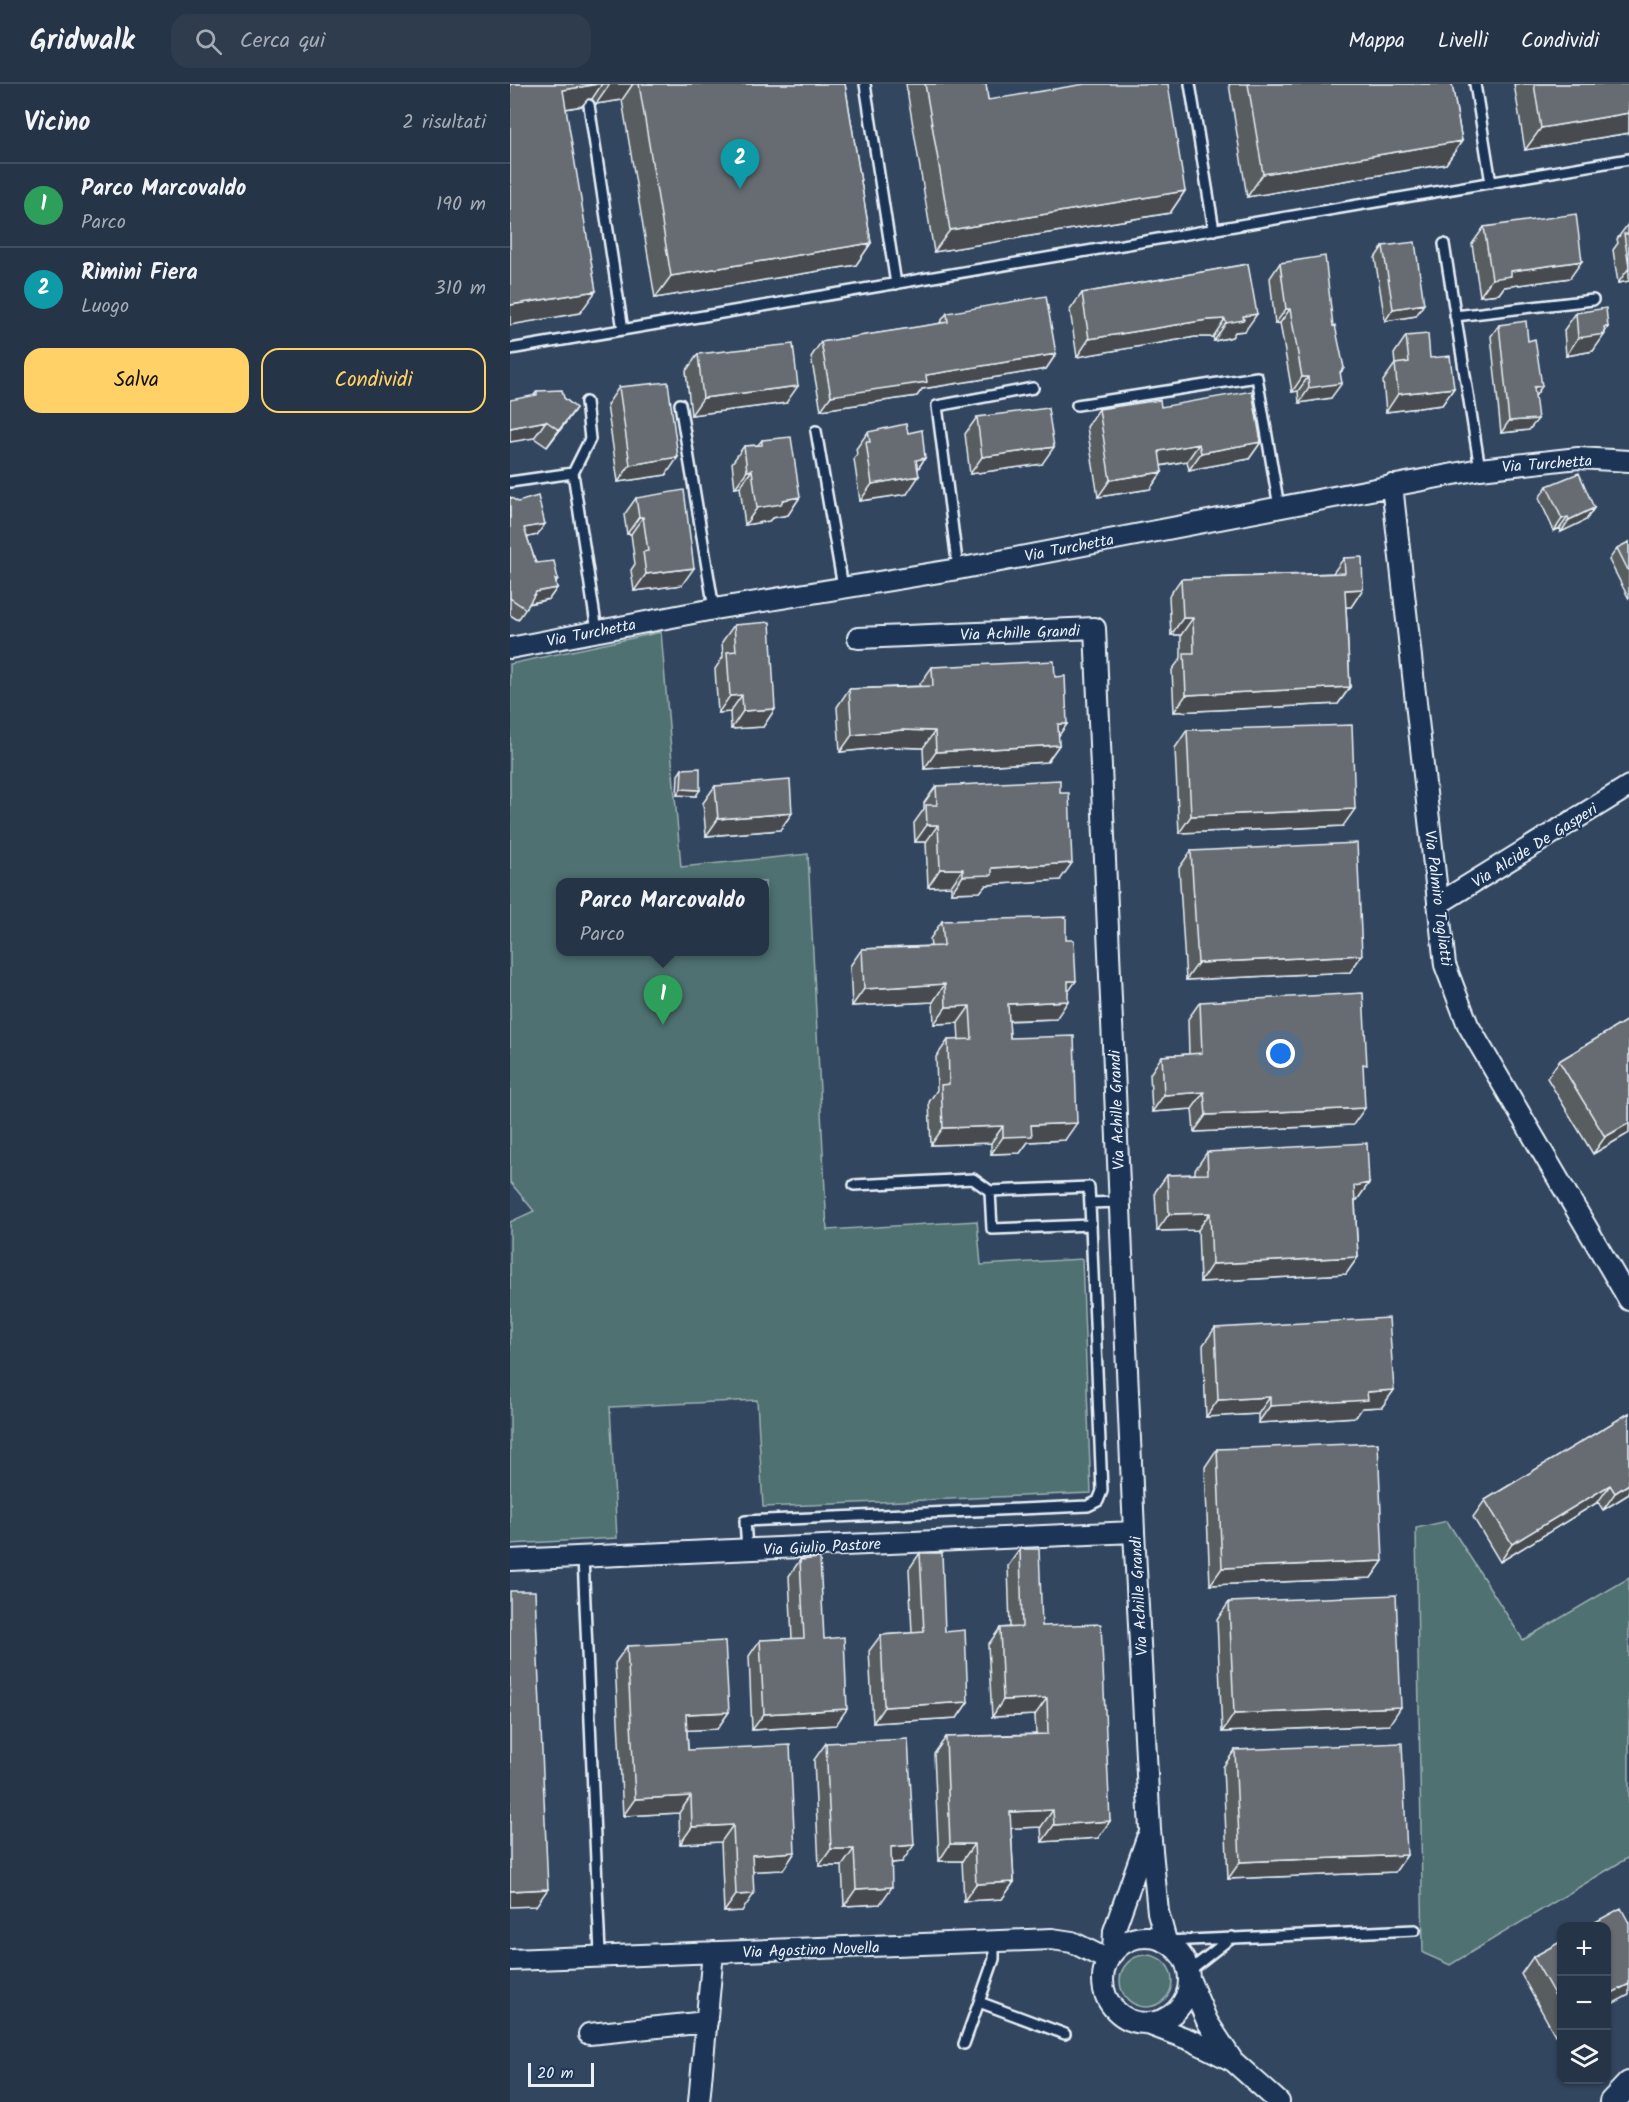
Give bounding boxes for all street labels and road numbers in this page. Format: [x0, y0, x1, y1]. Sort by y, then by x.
street label: Via Turchetta [1501, 449, 1593, 480]
street label: Via Turchetta [1022, 528, 1116, 569]
street label: Via Turchetta [544, 613, 638, 654]
street label: Via Achille Grandi [960, 619, 1082, 648]
street label: Via Alcide De Gasperi [1467, 797, 1604, 895]
street label: Via Palmiro Togliatti [1417, 829, 1458, 969]
street label: Via Achille Grandi [1103, 1048, 1132, 1170]
street label: Via Giulio Pastore [763, 1532, 882, 1563]
street label: Via Achille Grandi [1124, 1534, 1155, 1656]
street label: Via Agostino Novella [742, 1936, 880, 1965]

